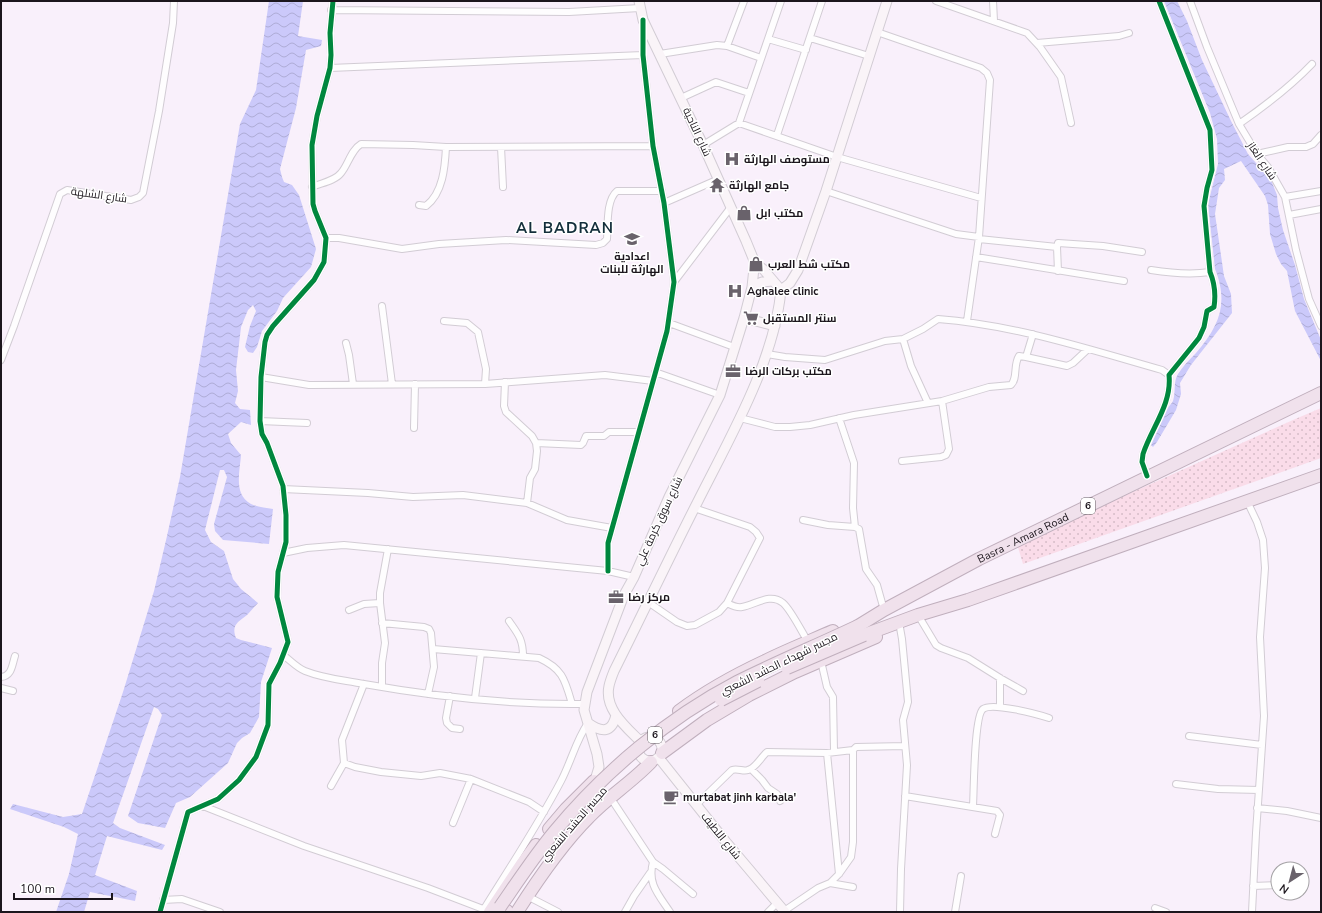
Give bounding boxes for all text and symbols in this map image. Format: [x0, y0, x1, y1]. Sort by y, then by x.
street label: شارع الناحية [679, 105, 715, 159]
street label: شارع الغاز [1243, 138, 1280, 183]
hospital icon: مستوصف الهارثة [723, 150, 741, 168]
place label: مستوصف الهارثة [744, 152, 830, 167]
temple icon: جامع الهارثة [708, 176, 726, 194]
place label: جامع الهارثة [729, 178, 789, 193]
street label: شارع الشلهة [70, 184, 128, 206]
shop icon: مكتب ابل [735, 204, 753, 222]
place label: مكتب ابل [756, 206, 803, 221]
district label: AL BADRAN [516, 218, 614, 238]
school or university icon: اعدادية الهارثة للبنات [623, 230, 641, 248]
place label: اعدادية الهارثة للبنات [600, 249, 664, 277]
shop icon: مكتب شط العرب [747, 255, 765, 273]
place label: مكتب شط العرب [768, 257, 850, 272]
hospital icon: Aghalee clinic [726, 282, 744, 300]
place label: Aghalee clinic [747, 284, 819, 299]
supermarket icon: سنتر المستقبل [742, 309, 760, 327]
place label: سنتر المستقبل [763, 311, 837, 326]
office icon: مكتب بركات الرضا [724, 362, 742, 380]
place label: مكتب بركات الرضا [745, 364, 832, 379]
street label: شارع سوق كرمة علي [632, 474, 687, 568]
road number: 6 [1081, 498, 1095, 514]
street label: Basra - Amara Road [974, 509, 1071, 566]
office icon: مركز رضا [607, 588, 625, 606]
place label: مركز رضا [628, 590, 670, 605]
street label: مجسر شهداء الحشد الشعبي [718, 629, 841, 700]
road number: 6 [648, 727, 662, 743]
street label: مجسر الحشد الشعبي [537, 783, 611, 865]
cafe icon: murtabat jinh karbala' [662, 788, 680, 806]
place label: murtabat jinh karbala' [683, 790, 796, 805]
street label: شارع اللطيف [697, 809, 745, 863]
north arrow [1270, 861, 1310, 901]
scale bar [14, 875, 112, 901]
text: N [1277, 880, 1292, 897]
text: 100 m [20, 881, 55, 897]

